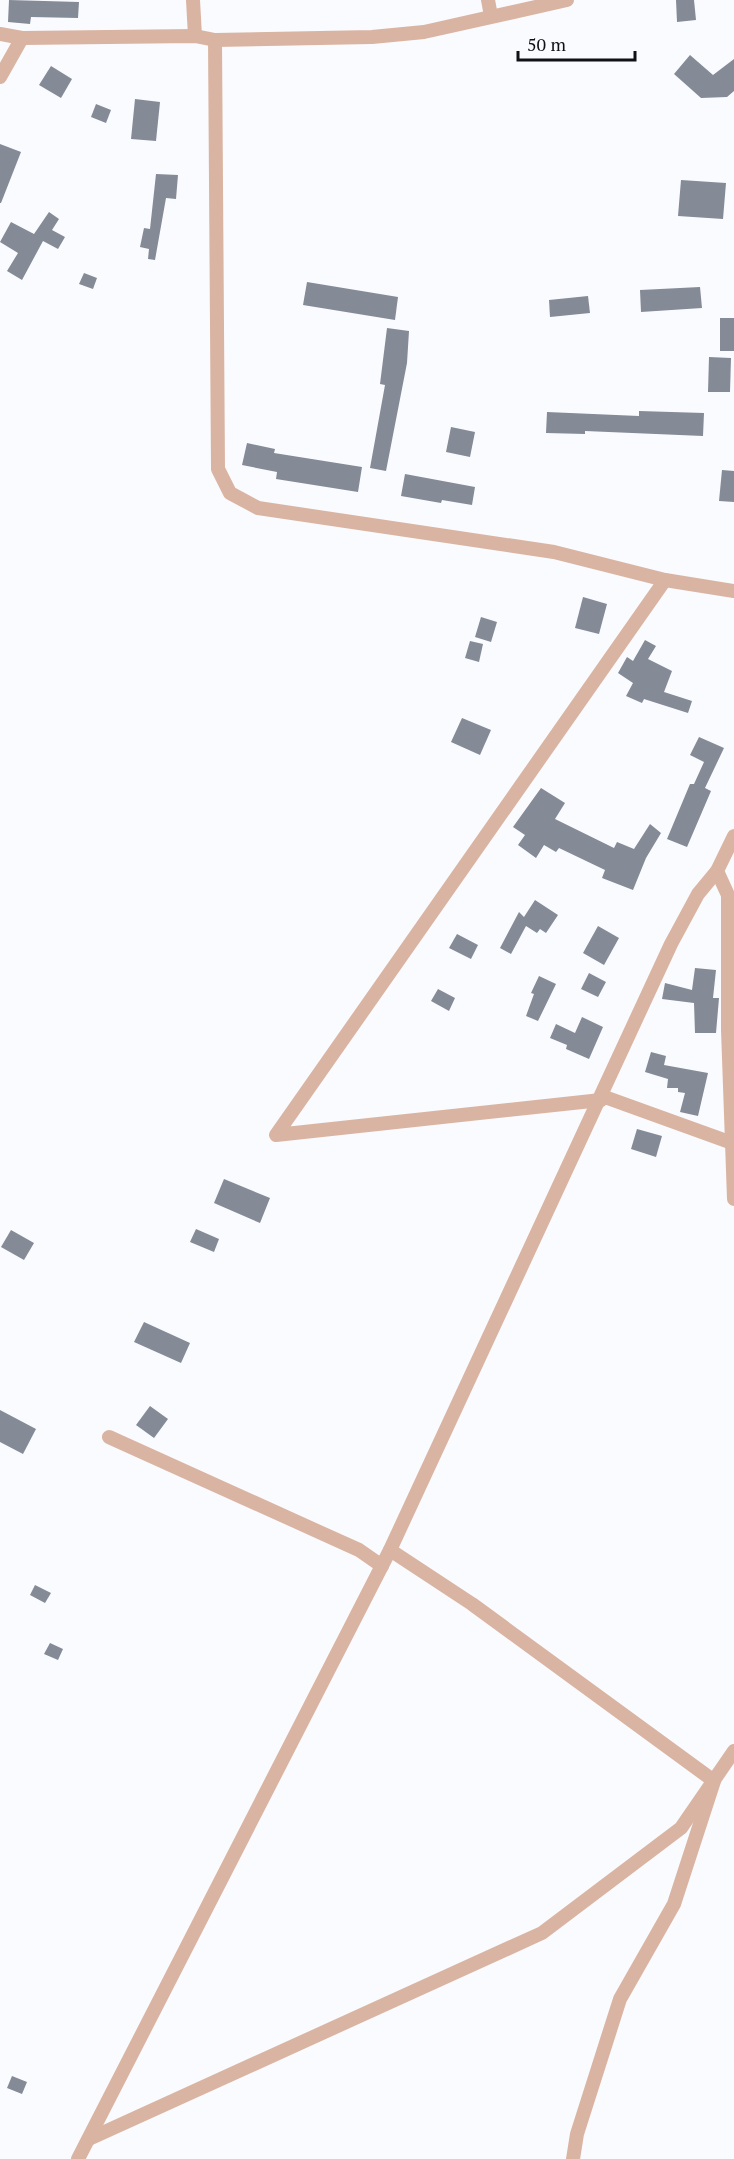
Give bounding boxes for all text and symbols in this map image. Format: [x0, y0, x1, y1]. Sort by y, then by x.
scale bar [518, 24, 635, 62]
text: 50 m [527, 32, 567, 56]

